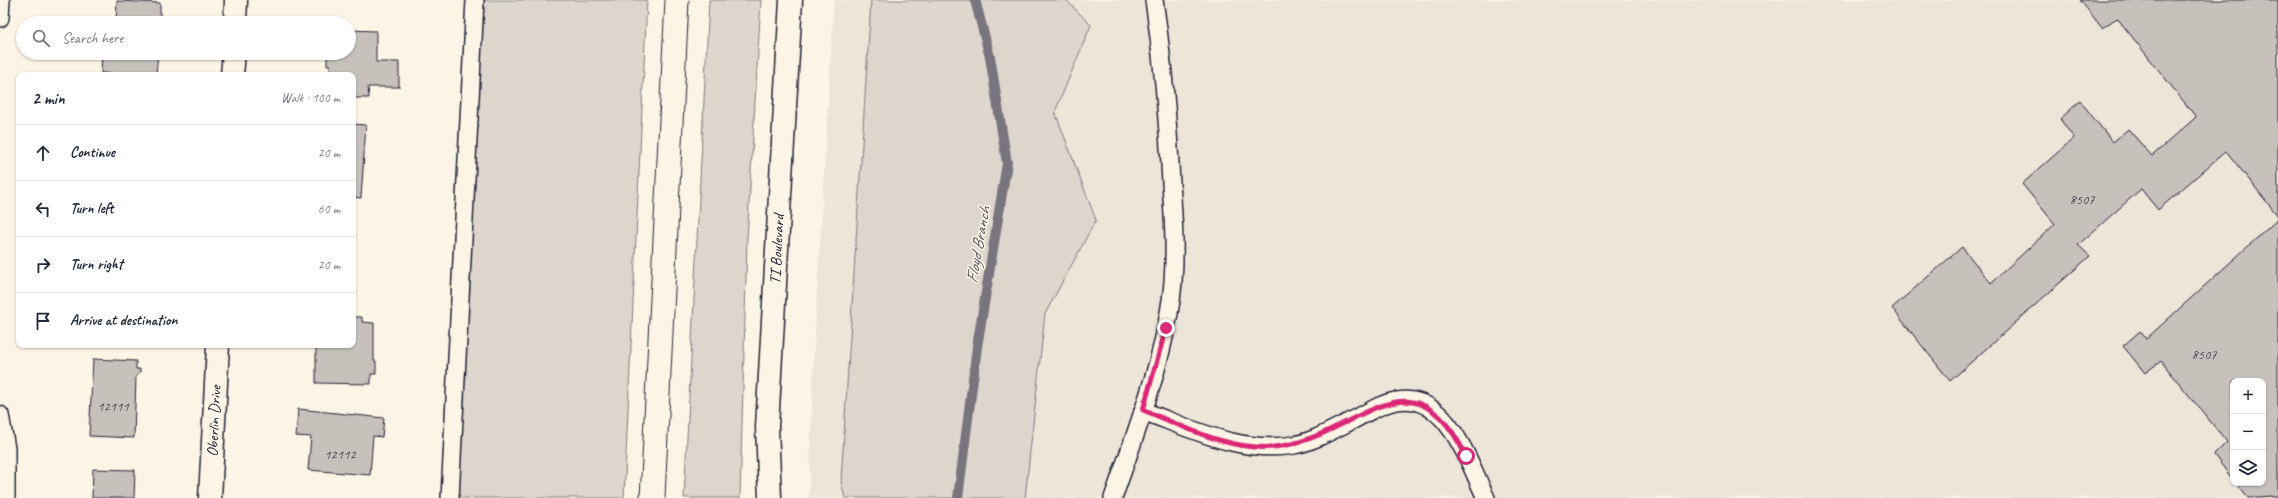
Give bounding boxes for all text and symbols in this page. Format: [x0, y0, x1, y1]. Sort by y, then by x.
search box [16, 16, 356, 60]
icon: search [30, 27, 52, 49]
text: Search here [62, 29, 123, 48]
text: 2 min [32, 88, 65, 109]
text: Walk · 100 m [281, 90, 340, 106]
icon: ahead [32, 142, 54, 164]
text: Continue [70, 143, 115, 162]
text: 20 m [318, 145, 340, 161]
house number: 8507 [2069, 191, 2095, 208]
icon: left [32, 198, 54, 220]
text: Turn left [70, 199, 113, 218]
text: 60 m [318, 201, 340, 217]
water label: Floyd Branch [961, 204, 995, 285]
street label: TI Boulevard [765, 211, 789, 285]
icon: right [32, 254, 54, 276]
text: Turn right [70, 255, 123, 274]
text: 20 m [318, 257, 340, 273]
icon: arrive [32, 310, 54, 332]
text: Arrive at destination [70, 311, 177, 330]
route end [1157, 319, 1175, 337]
house number: 8507 [2191, 346, 2217, 363]
map controls [2230, 378, 2266, 486]
button: + [2230, 378, 2266, 414]
street label: Oberlin Drive [202, 383, 226, 457]
house number: 12111 [97, 398, 129, 415]
button: − [2230, 414, 2266, 450]
house number: 12112 [324, 446, 357, 463]
route start [1457, 447, 1475, 465]
button: layers [2230, 450, 2266, 486]

